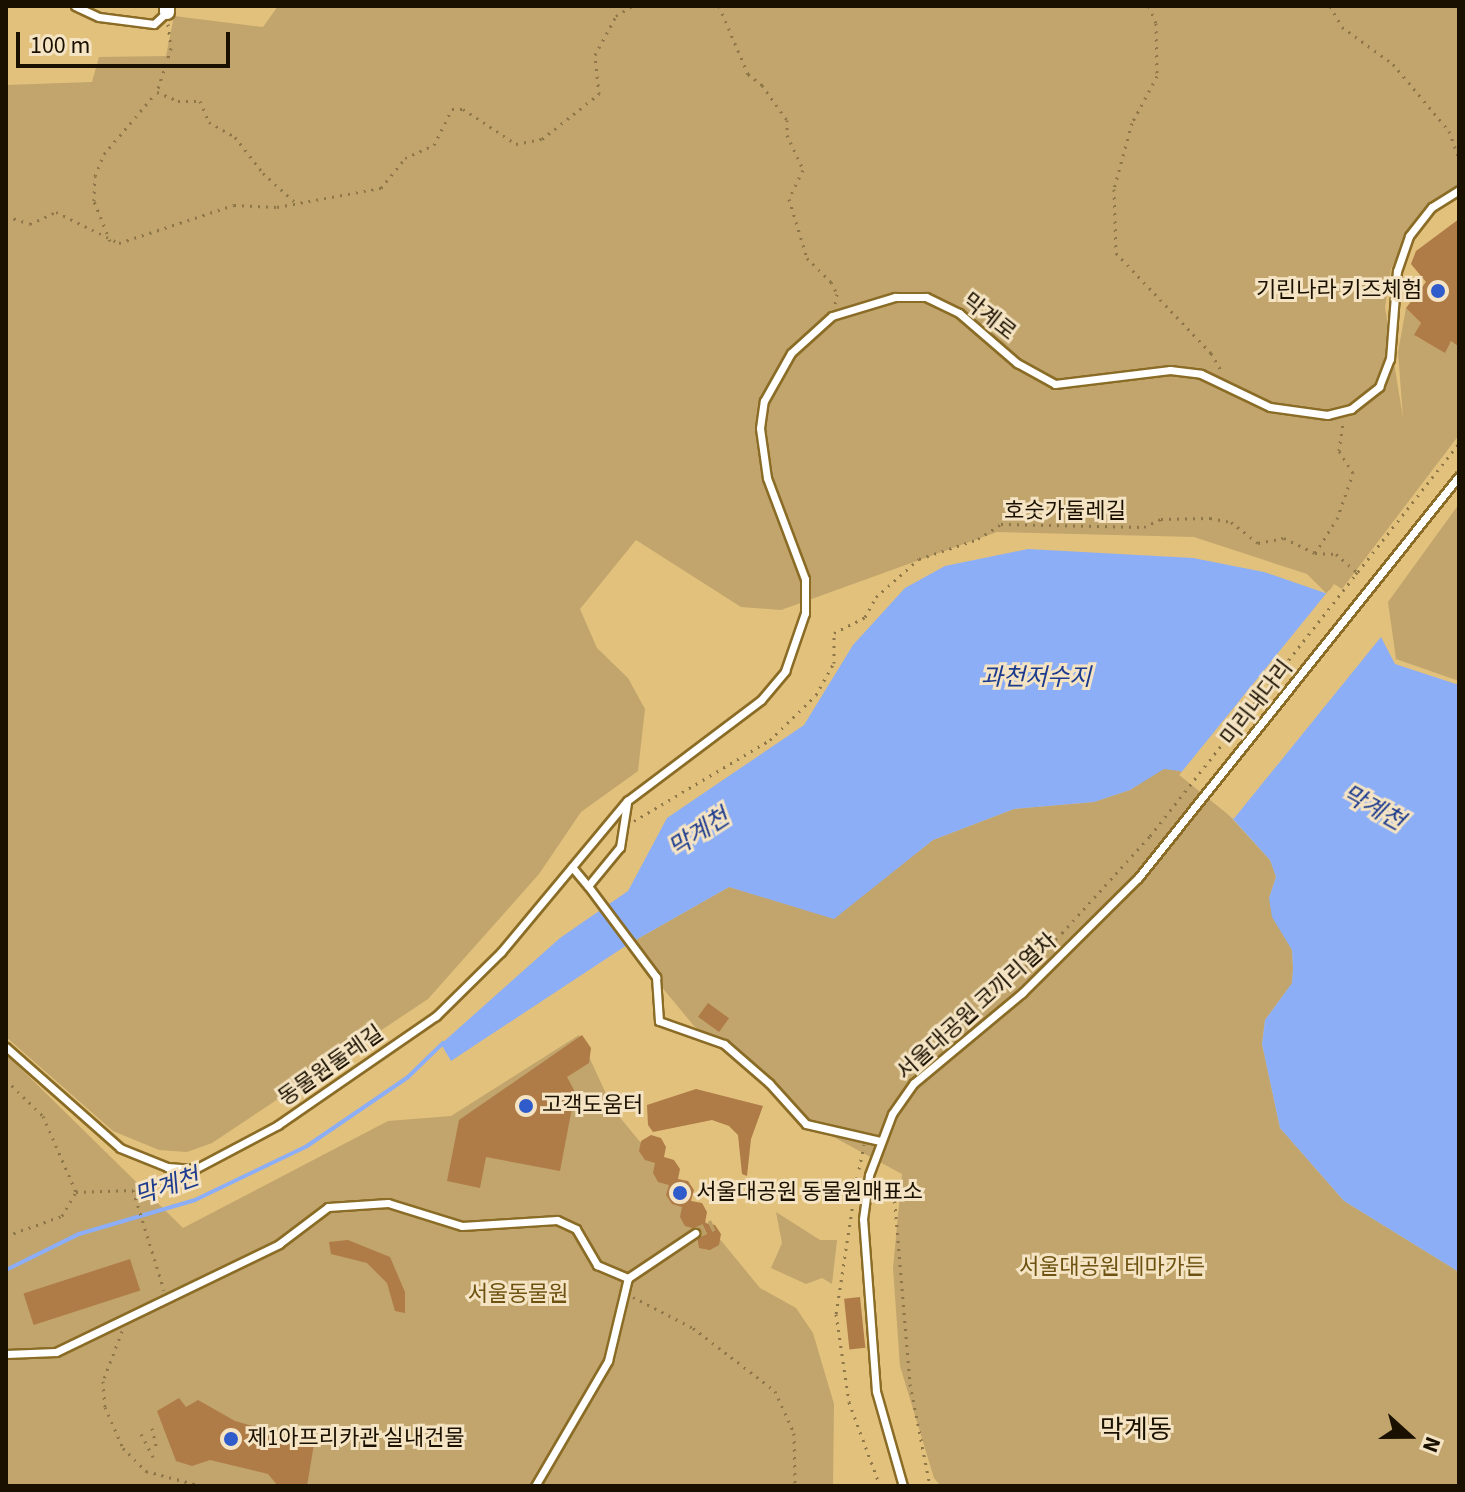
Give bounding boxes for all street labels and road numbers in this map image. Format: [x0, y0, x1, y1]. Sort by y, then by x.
street label: 막계로 [957, 288, 1021, 346]
street label: 호숫가둘레길 [1004, 499, 1126, 525]
street label: 미리내다리 [1215, 655, 1299, 751]
street label: 서울대공원 코끼리열차 [891, 928, 1063, 1086]
street label: 동물원둘레길 [274, 1020, 388, 1112]

